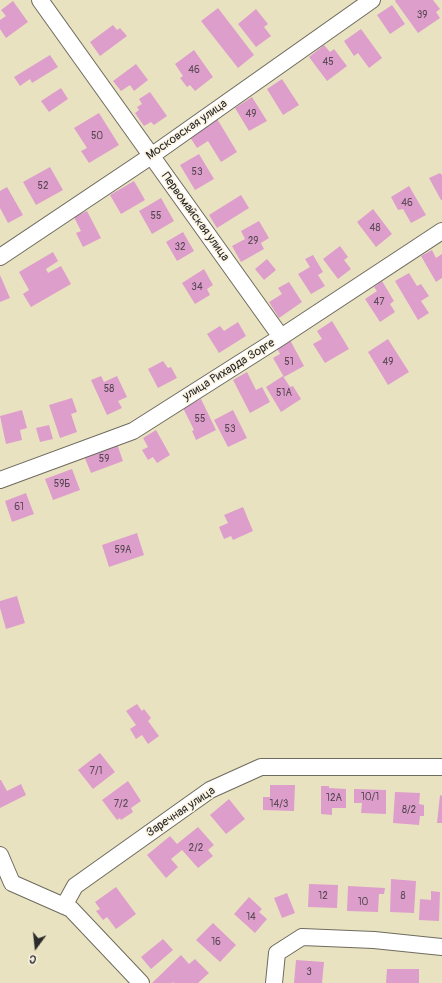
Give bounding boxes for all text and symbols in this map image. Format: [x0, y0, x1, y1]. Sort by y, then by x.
house number: 39 [417, 9, 427, 21]
house number: 45 [322, 56, 334, 68]
house number: 46 [188, 64, 200, 76]
street label: Московская улица [144, 97, 230, 163]
house number: 49 [246, 108, 256, 120]
house number: 50 [91, 130, 103, 142]
house number: 53 [192, 166, 202, 178]
street label: Первомайская улица [158, 170, 232, 264]
house number: 52 [37, 180, 49, 192]
house number: 46 [401, 197, 413, 209]
house number: 55 [151, 210, 161, 222]
house number: 48 [370, 222, 380, 234]
house number: 29 [248, 235, 258, 247]
house number: 32 [174, 241, 186, 253]
house number: 34 [191, 281, 203, 293]
house number: 47 [373, 296, 385, 308]
street label: улица Рихарда Зорге [180, 336, 278, 404]
house number: 51 [284, 356, 294, 368]
house number: 49 [383, 356, 393, 368]
house number: 58 [104, 383, 114, 395]
house number: 51А [276, 387, 292, 399]
house number: 55 [195, 413, 205, 425]
house number: 53 [225, 423, 235, 435]
house number: 59 [99, 453, 109, 465]
house number: 59Б [54, 478, 70, 490]
house number: 61 [14, 501, 24, 513]
house number: 59А [114, 544, 132, 556]
house number: 7/1 [90, 765, 102, 777]
street label: Заречная улица [144, 784, 218, 840]
house number: 10/1 [361, 791, 379, 803]
house number: 12А [326, 792, 342, 804]
house number: 7/2 [114, 798, 128, 810]
house number: 14/3 [270, 798, 288, 810]
house number: 8/2 [402, 804, 416, 816]
house number: 2/2 [189, 842, 203, 854]
house number: 12 [318, 890, 328, 902]
house number: 8 [400, 890, 406, 902]
house number: 10 [358, 896, 368, 908]
house number: 14 [246, 911, 256, 923]
north arrow [16, 927, 56, 967]
house number: 16 [211, 936, 221, 948]
text: С [28, 952, 38, 966]
house number: 3 [306, 966, 312, 978]

